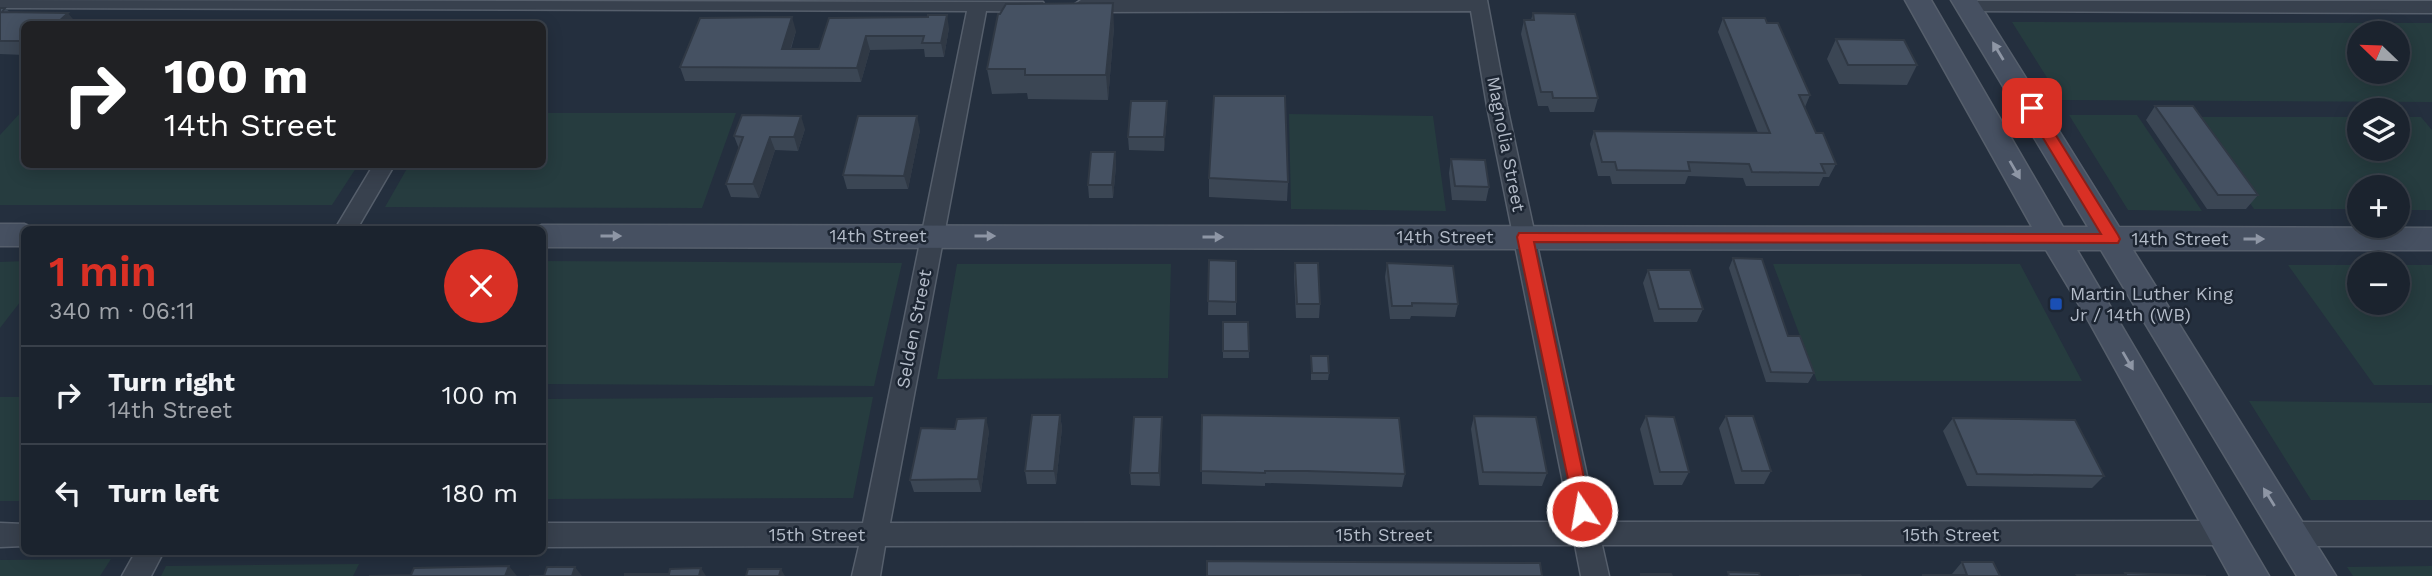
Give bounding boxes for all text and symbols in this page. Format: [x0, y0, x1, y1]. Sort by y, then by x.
north arrow [2347, 21, 2410, 84]
map controls [2347, 21, 2410, 315]
one-way arrow [1991, 42, 2004, 61]
text: 100 m [164, 47, 308, 105]
icon: right [49, 49, 140, 140]
street label: Magnolia Street [1483, 74, 1530, 214]
pin [2002, 78, 2062, 138]
icon: arrive [2013, 89, 2051, 127]
button: layers [2347, 98, 2410, 161]
text: 14th Street [164, 106, 336, 144]
one-way arrow [2009, 161, 2021, 180]
button: + [2347, 175, 2410, 238]
street label: 14th Street [829, 225, 927, 246]
street label: 14th Street [1396, 226, 1494, 247]
street label: 14th Street [2131, 228, 2229, 249]
one-way arrow [600, 230, 622, 242]
one-way arrow [974, 230, 996, 242]
one-way arrow [1202, 231, 1224, 243]
one-way arrow [2243, 234, 2265, 245]
text: 1 min [49, 247, 157, 296]
button: close [444, 249, 518, 323]
button: − [2347, 252, 2410, 315]
street label: Selden Street [892, 267, 935, 390]
place label: Martin Luther King Jr / 14th (WB) [2070, 283, 2233, 325]
marker: Martin Luther King Jr / 14th (WB) [2048, 296, 2064, 312]
text: 340 m · 06:11 [49, 298, 194, 325]
one-way arrow [2122, 351, 2134, 371]
text: Turn right [108, 367, 235, 397]
icon: right [49, 376, 87, 414]
text: 100 m [442, 380, 518, 410]
text: 14th Street [108, 397, 232, 424]
icon: left [49, 474, 87, 512]
position arrow [1545, 474, 1619, 548]
text: Turn left [108, 478, 219, 508]
text: 180 m [442, 478, 518, 508]
one-way arrow [2262, 487, 2275, 506]
street label: 15th Street [769, 524, 866, 545]
street label: 15th Street [1336, 524, 1433, 545]
street label: 15th Street [1903, 524, 2000, 545]

